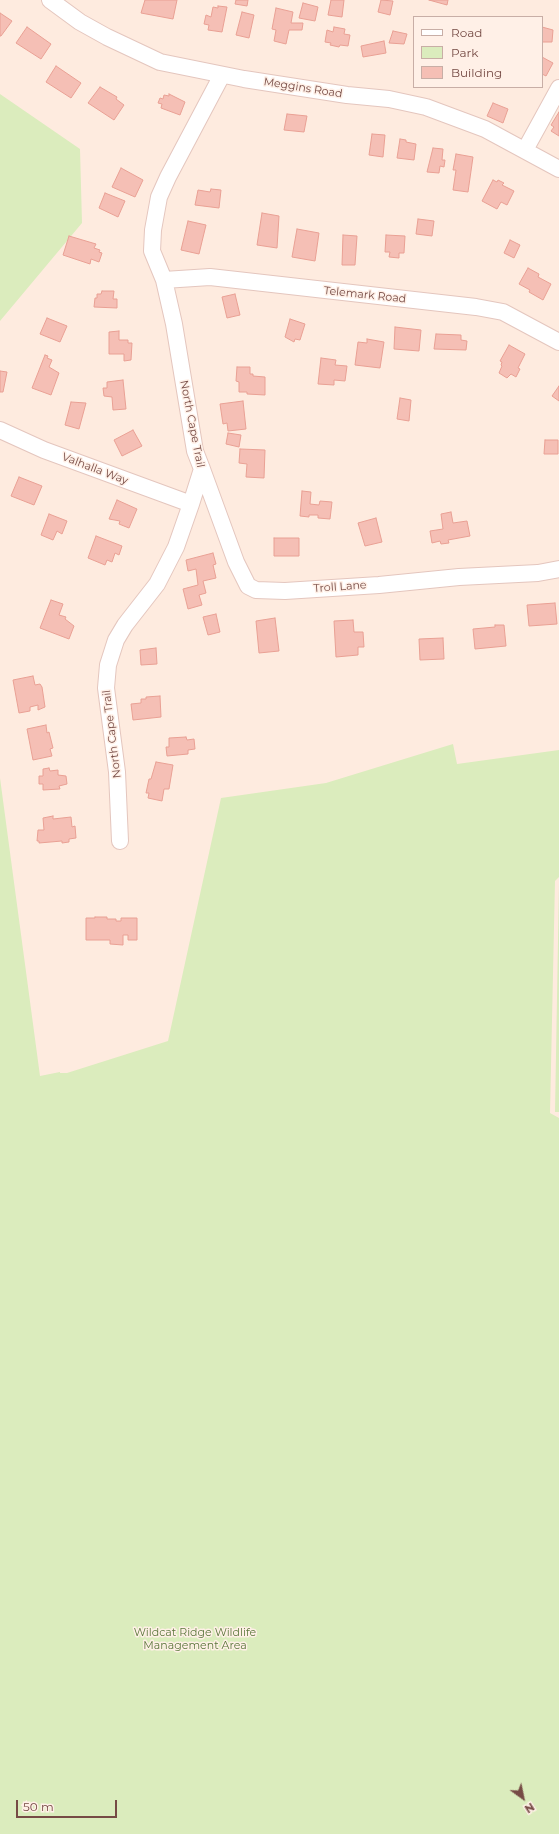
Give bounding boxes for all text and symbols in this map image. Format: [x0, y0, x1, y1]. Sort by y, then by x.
legend [413, 16, 543, 88]
text: Road [451, 25, 482, 40]
text: Park [451, 45, 478, 60]
text: Building [451, 65, 502, 80]
street label: Meggins Road [263, 75, 343, 101]
street label: Telemark Road [323, 284, 407, 306]
street label: North Cape Trail [177, 379, 207, 469]
street label: Valhalla Way [60, 450, 130, 488]
street label: Troll Lane [313, 579, 367, 595]
street label: North Cape Trail [100, 689, 124, 779]
park label: Wildcat Ridge Wildlife Management Area [134, 1626, 256, 1652]
north arrow [503, 1778, 543, 1818]
scale bar [18, 1792, 119, 1818]
text: 50 m [23, 1799, 54, 1814]
text: N [522, 1800, 537, 1816]

